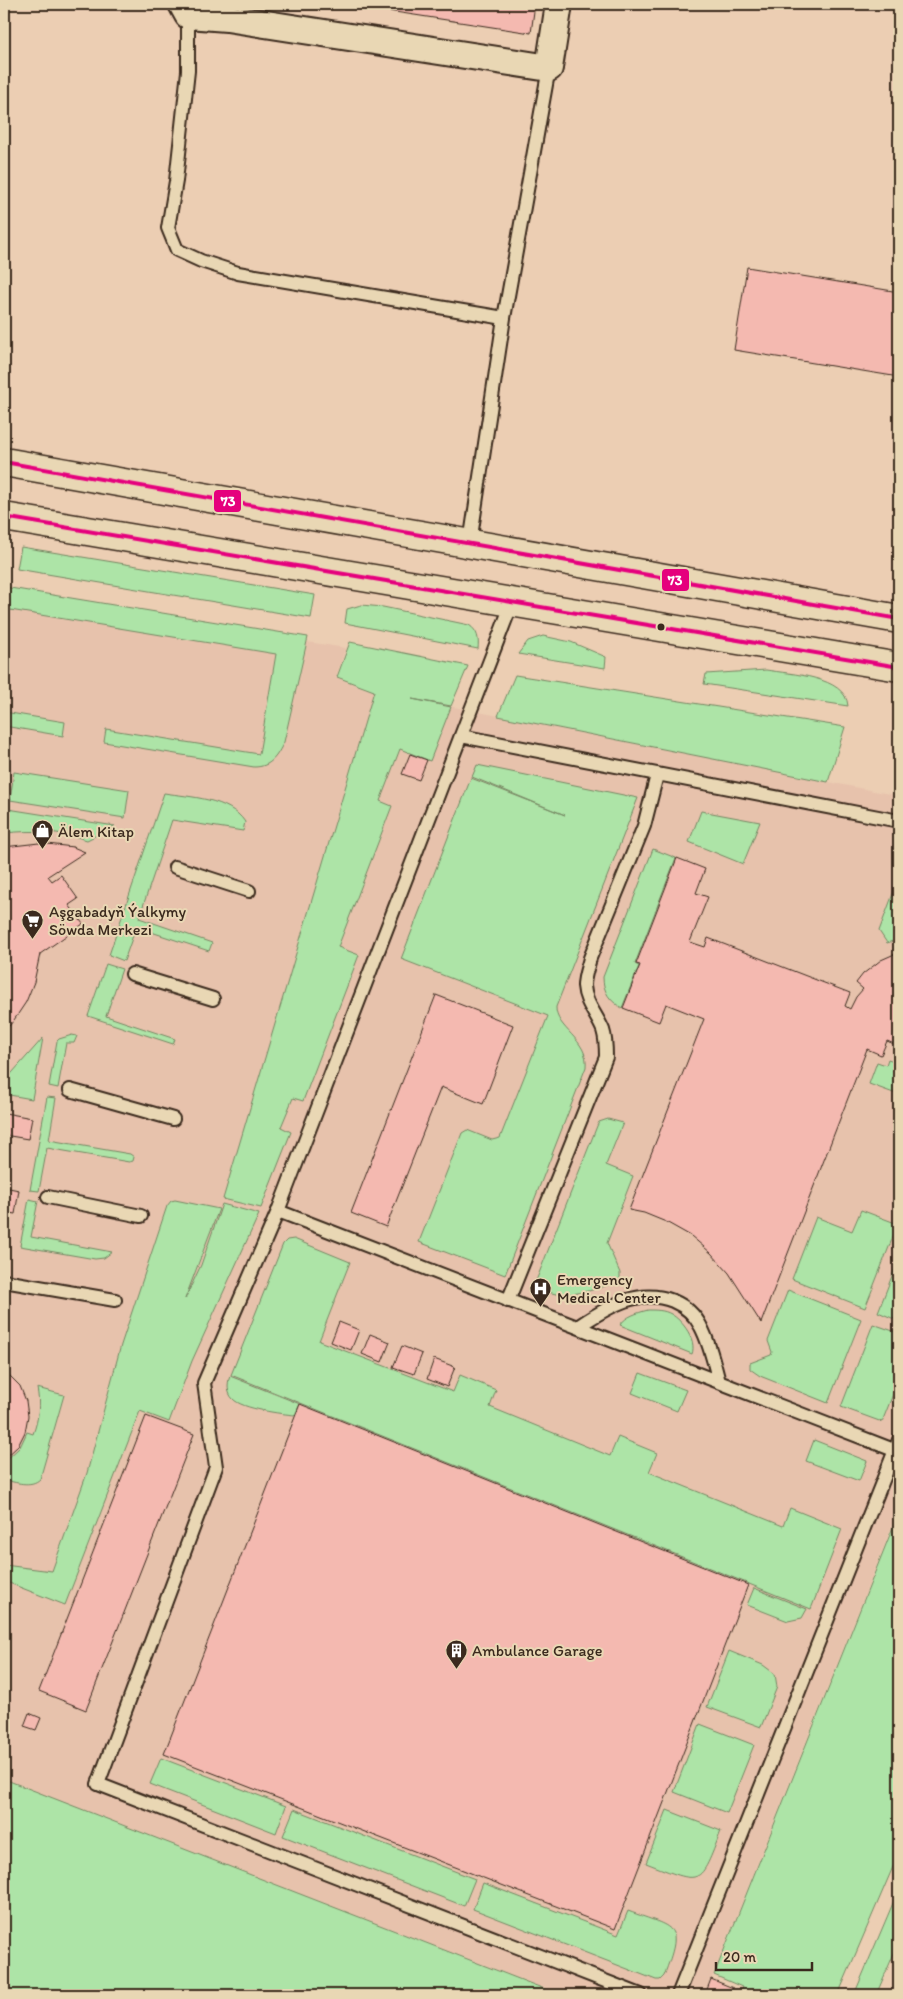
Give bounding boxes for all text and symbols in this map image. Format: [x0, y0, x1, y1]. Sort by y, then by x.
line badge: 73 [213, 489, 242, 513]
text: 73 [220, 493, 236, 510]
line badge: 73 [661, 568, 690, 592]
text: 73 [667, 572, 683, 589]
unlabelled marker [656, 622, 666, 632]
shop icon: Älem Kitap [30, 819, 54, 850]
place label: Älem Kitap [58, 822, 134, 841]
place label: Aşgabadyň Ýalkymy Söwda Merkezi [49, 902, 187, 939]
supermarket icon: Aşgabadyň Ýalkymy Söwda Merkezi [21, 908, 45, 939]
place label: Emergency Medical Center [557, 1270, 661, 1307]
hospital icon: Emergency Medical Center [529, 1276, 553, 1307]
building icon: Ambulance Garage [444, 1638, 468, 1669]
place label: Ambulance Garage [472, 1641, 603, 1660]
scale bar [716, 1939, 812, 1971]
text: 20 m [723, 1948, 757, 1966]

